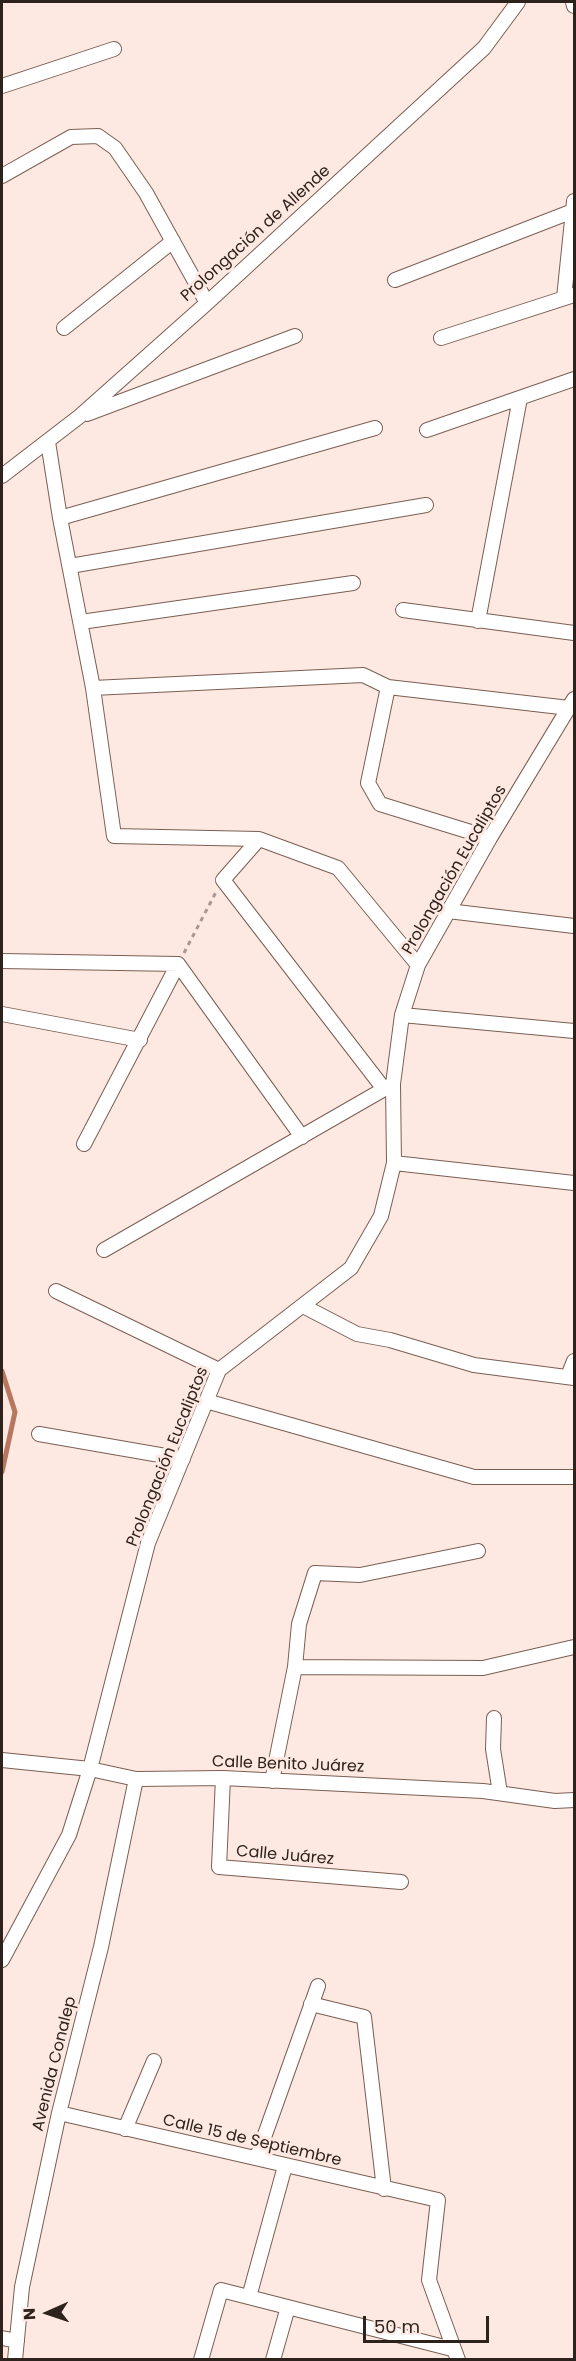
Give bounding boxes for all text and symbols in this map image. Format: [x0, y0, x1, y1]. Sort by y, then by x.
street label: Prolongación de Allende [177, 162, 335, 306]
street label: Prolongación Eucaliptos [399, 782, 511, 958]
street label: Prolongación Eucaliptos [123, 1364, 213, 1550]
street label: Calle Benito Juárez [212, 1753, 364, 1777]
street label: Calle Juárez [235, 1842, 335, 1870]
street label: Avenida Conalep [29, 1995, 81, 2133]
street label: Calle 15 de Septiembre [161, 2111, 343, 2171]
north arrow [18, 2283, 78, 2343]
scale bar [366, 2304, 492, 2342]
text: N [18, 2307, 41, 2321]
text: 50 m [374, 2314, 420, 2339]

